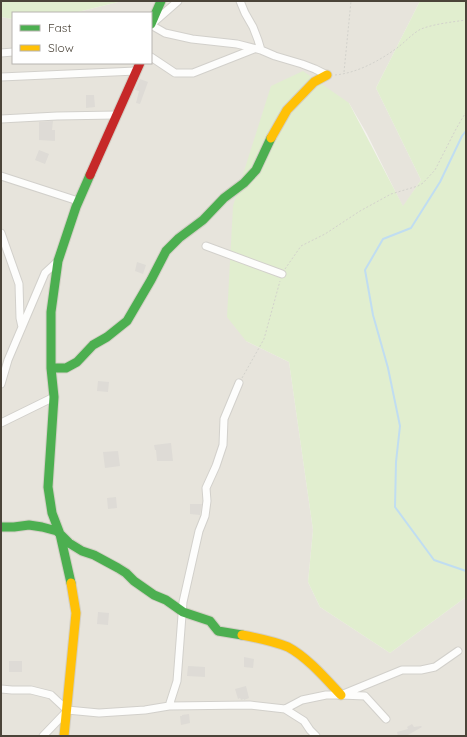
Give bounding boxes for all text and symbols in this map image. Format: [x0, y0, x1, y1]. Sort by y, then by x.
legend [12, 12, 152, 64]
text: Fast [48, 20, 72, 35]
text: Slow [48, 40, 74, 55]

